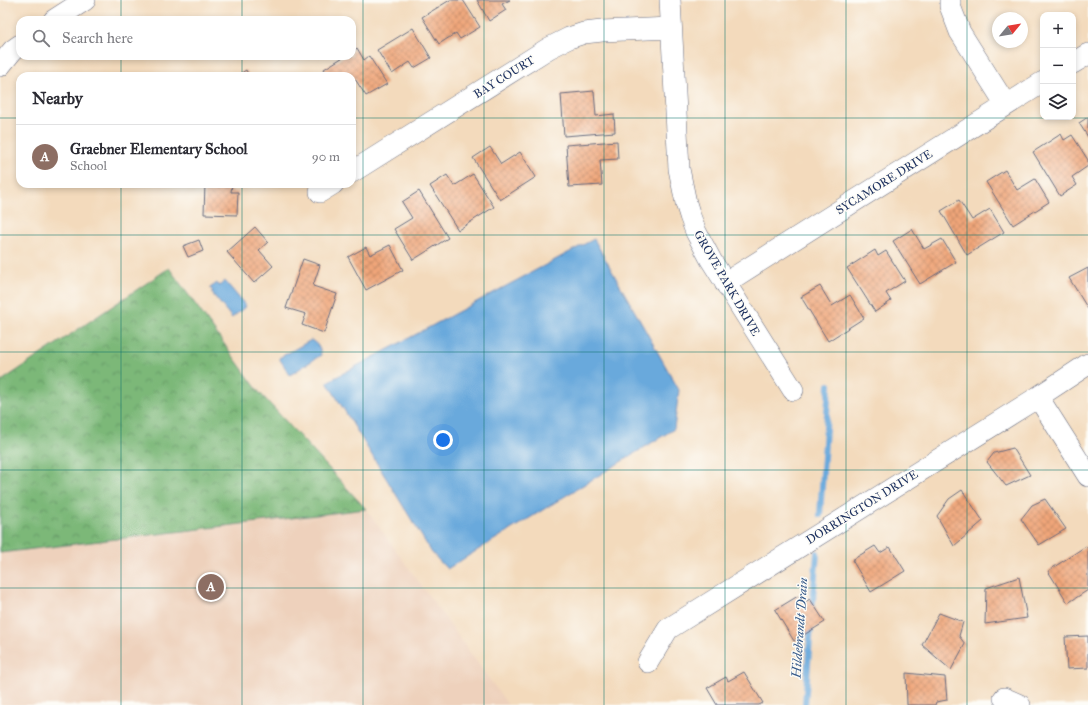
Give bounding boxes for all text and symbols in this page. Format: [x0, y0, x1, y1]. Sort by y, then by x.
north arrow [992, 12, 1028, 48]
map controls [1040, 12, 1076, 120]
button: + [1040, 12, 1076, 48]
search box [16, 16, 356, 60]
icon: search [30, 27, 52, 49]
text: Search here [62, 29, 133, 47]
button: − [1040, 48, 1076, 84]
street label: BAY COURT [471, 53, 537, 101]
button: layers [1040, 84, 1076, 120]
text: Nearby [32, 88, 83, 109]
text: Graebner Elementary School [70, 140, 248, 158]
street label: SYCAMORE DRIVE [833, 146, 935, 217]
text: A [41, 149, 49, 165]
text: 90 m [312, 149, 340, 165]
text: School [70, 158, 107, 174]
street label: GROVE PARK DRIVE [691, 228, 763, 339]
your location [433, 430, 453, 450]
street label: DORRINGTON DRIVE [804, 467, 921, 547]
pin: A [198, 572, 224, 602]
water label: Hildebrandt Drain [788, 577, 812, 680]

